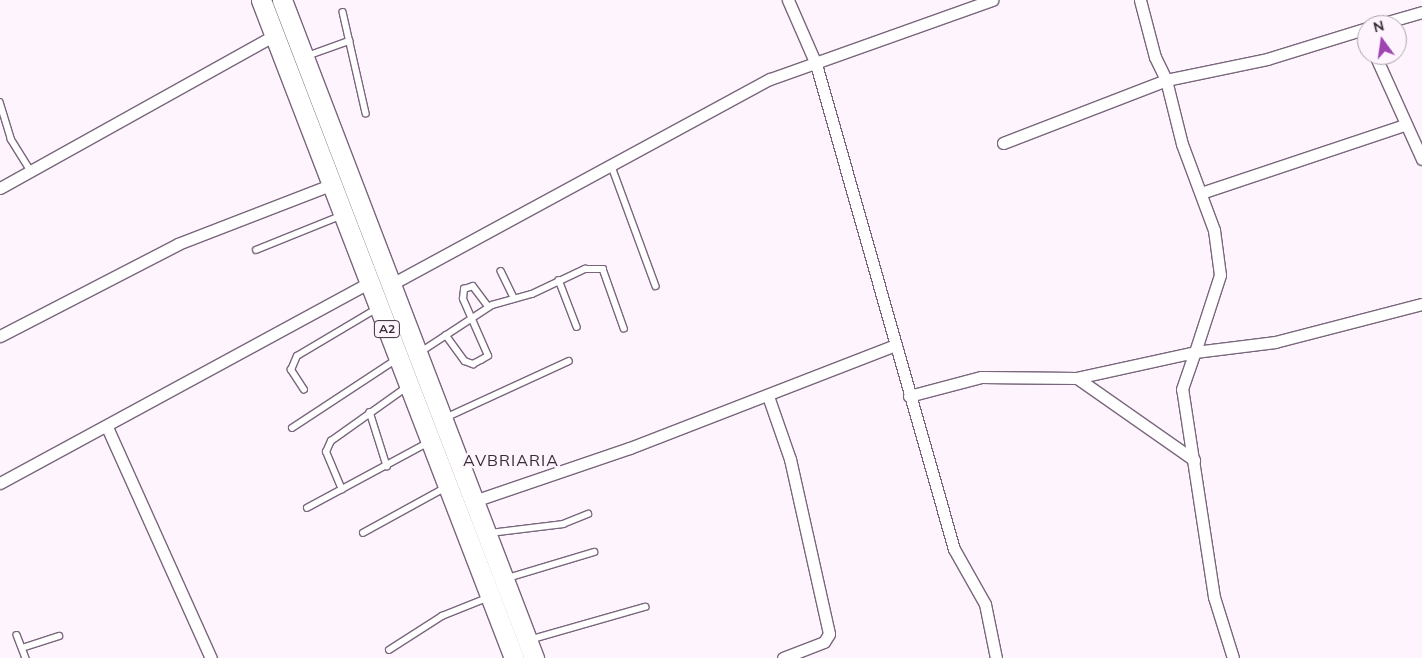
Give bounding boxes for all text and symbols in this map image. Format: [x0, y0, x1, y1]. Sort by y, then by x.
north arrow [1357, 15, 1407, 65]
text: N [1371, 16, 1386, 36]
road number: A2 [373, 320, 401, 338]
district label: AVBRIARIA [462, 450, 560, 470]

